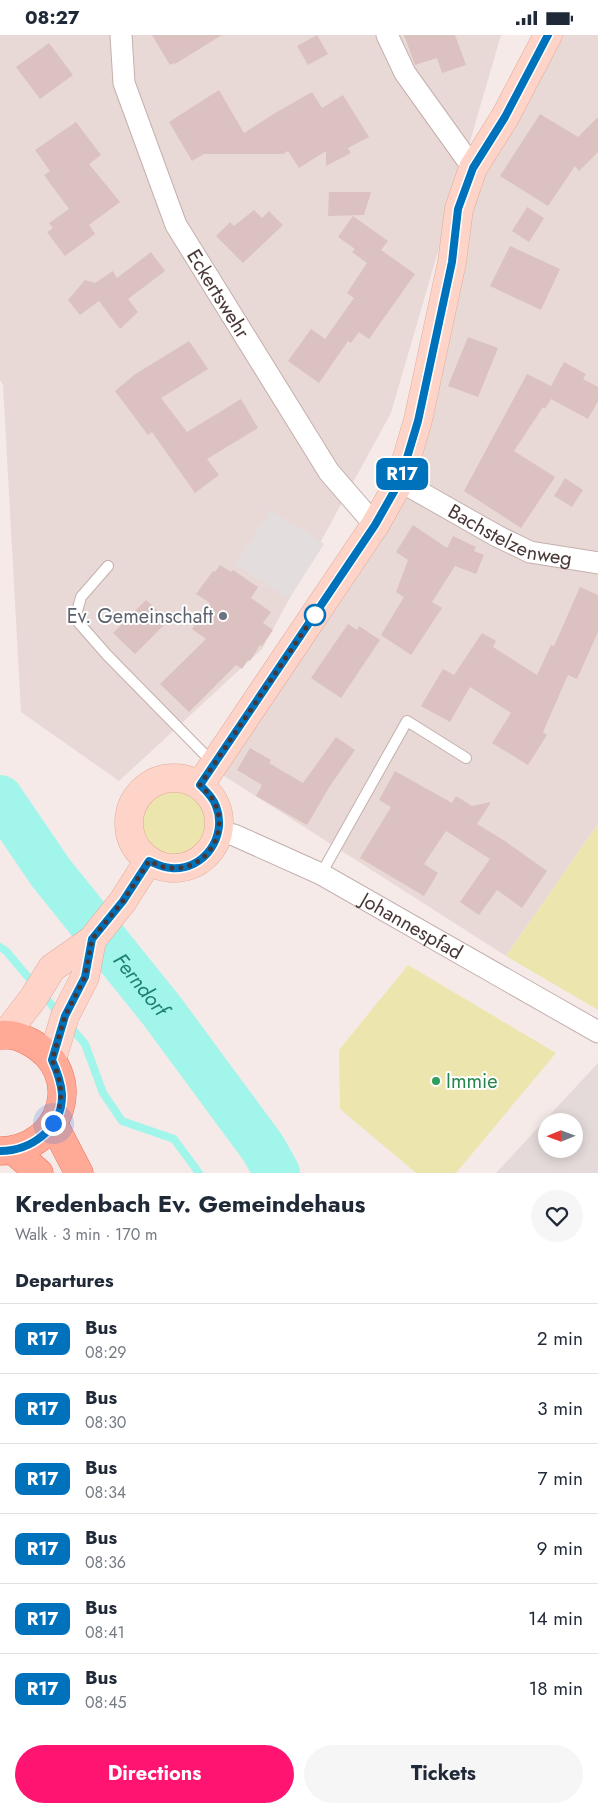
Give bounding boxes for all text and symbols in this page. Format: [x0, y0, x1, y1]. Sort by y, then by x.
text: 08:27 [25, 4, 80, 31]
street label: Eckertswehr [179, 244, 257, 344]
line badge: R17 [373, 458, 431, 490]
text: R17 [386, 461, 418, 487]
street label: Bachstelzenweg [442, 497, 574, 574]
place label: Ev. Gemeinschaft [67, 602, 213, 631]
unlabelled marker [304, 604, 326, 626]
marker: Ev. Gemeinschaft [217, 610, 229, 622]
street label: Johannespfad [352, 884, 468, 967]
water label: Ferndorf [106, 947, 177, 1025]
place label: Immie [446, 1067, 498, 1096]
marker: Immie [430, 1075, 442, 1087]
your location [41, 1111, 66, 1136]
north arrow [538, 1113, 582, 1157]
map controls [538, 1113, 583, 1158]
text: Kredenbach Ev. Gemeindehaus [15, 1186, 366, 1221]
button: heart [531, 1190, 583, 1242]
text: Walk · 3 min · 170 m [15, 1223, 158, 1246]
text: Departures [15, 1267, 114, 1294]
text: Bus [85, 1314, 117, 1341]
text: 2 min [537, 1325, 583, 1352]
text: R17 [27, 1326, 58, 1352]
text: 08:29 [85, 1341, 126, 1364]
text: Bus [85, 1384, 117, 1411]
text: 3 min [537, 1395, 583, 1422]
text: R17 [27, 1396, 58, 1422]
text: 08:30 [85, 1411, 126, 1434]
text: Bus [85, 1454, 117, 1481]
text: 7 min [538, 1465, 583, 1492]
text: R17 [27, 1466, 58, 1492]
text: 08:34 [85, 1481, 126, 1504]
text: Bus [85, 1524, 117, 1551]
text: 9 min [537, 1535, 583, 1562]
text: R17 [27, 1536, 58, 1562]
text: 08:36 [85, 1551, 126, 1574]
text: Bus [85, 1594, 117, 1621]
text: 14 min [528, 1605, 583, 1632]
text: R17 [27, 1606, 58, 1632]
text: 08:41 [85, 1621, 125, 1644]
text: Bus [85, 1664, 117, 1691]
text: 18 min [529, 1675, 583, 1702]
text: R17 [27, 1676, 58, 1702]
text: 08:45 [85, 1691, 127, 1714]
button: Directions [15, 1745, 294, 1803]
button: Tickets [304, 1745, 583, 1803]

